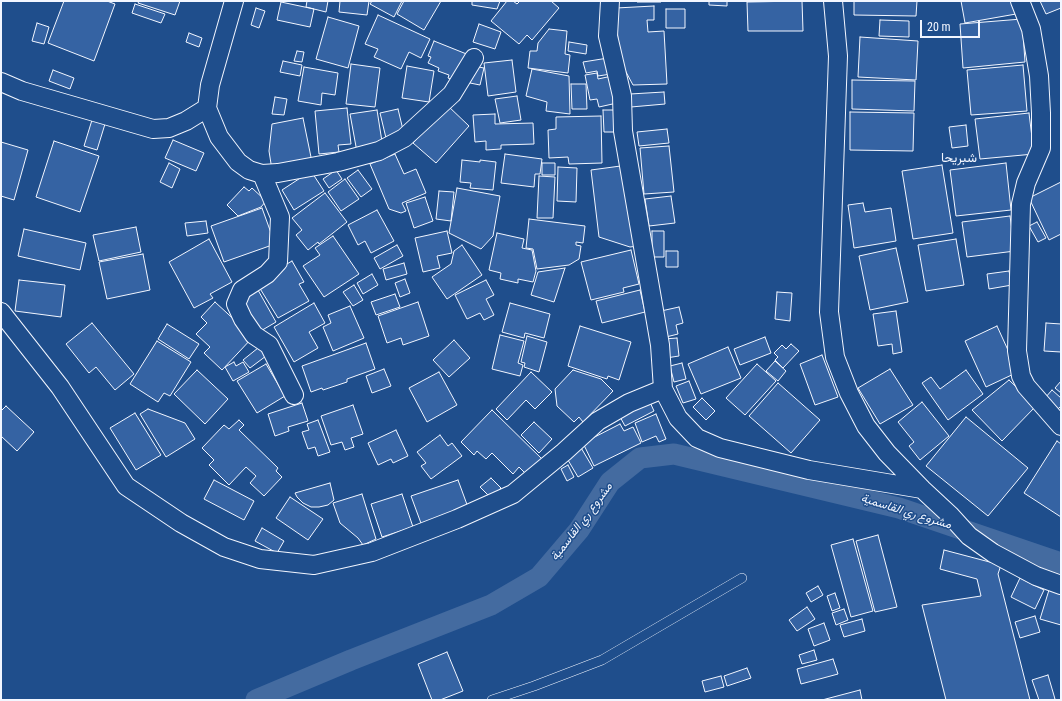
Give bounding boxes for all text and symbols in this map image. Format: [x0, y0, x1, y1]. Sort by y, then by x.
scale bar [922, 12, 982, 38]
text: 20 m [927, 20, 951, 34]
district label: شبريحا [941, 151, 977, 167]
water label: مشروع ري القاسمية [548, 480, 616, 564]
water label: مشروع ري القاسمية [859, 491, 953, 533]

